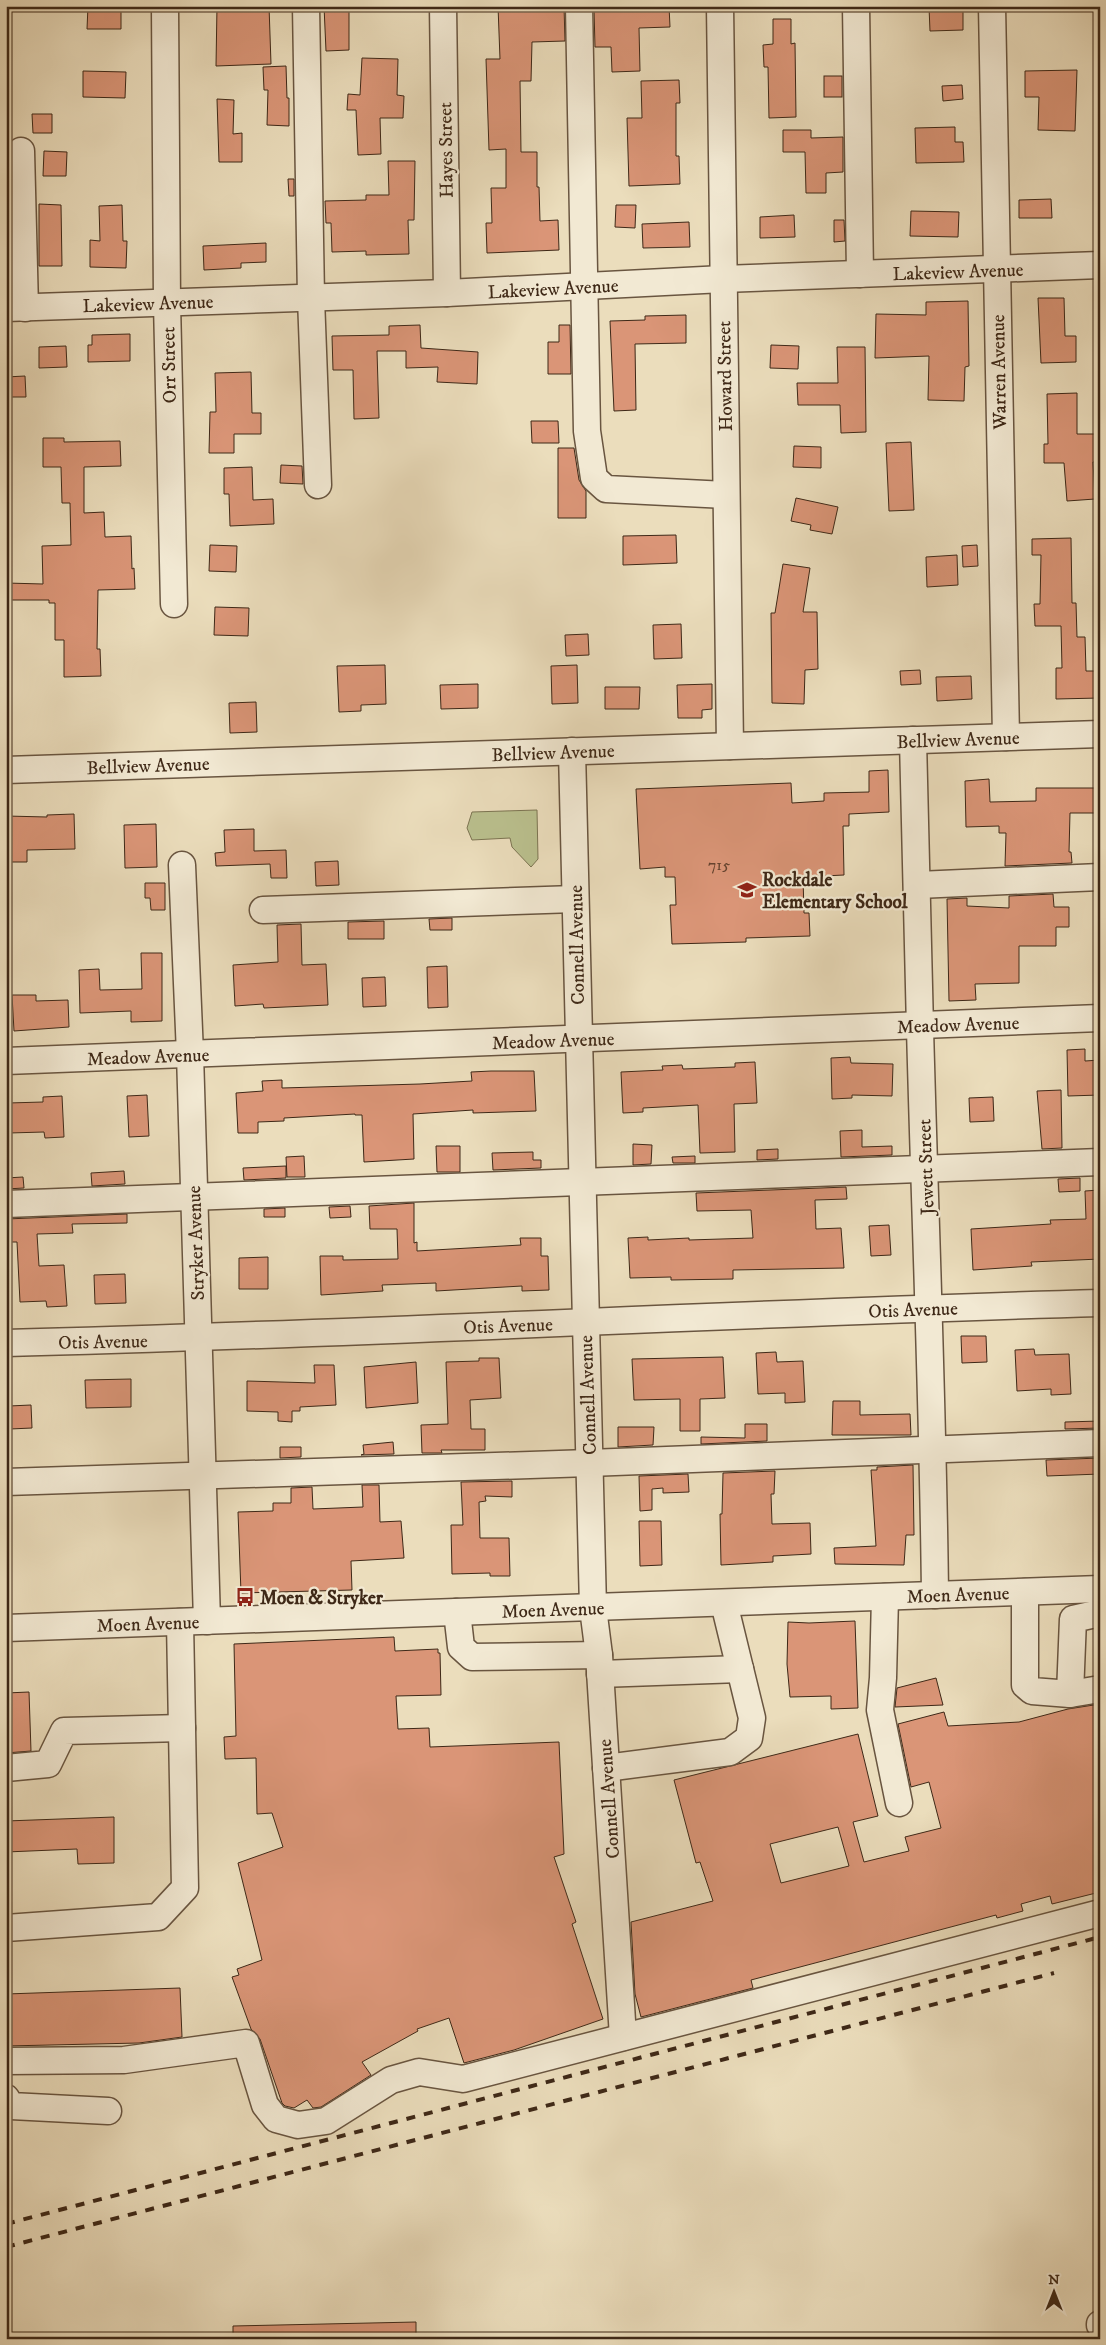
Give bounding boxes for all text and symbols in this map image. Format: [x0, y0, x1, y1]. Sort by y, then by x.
street label: Hayes Street [434, 102, 459, 198]
street label: Lakeview Avenue [892, 259, 1024, 286]
street label: Lakeview Avenue [487, 275, 619, 304]
street label: Lakeview Avenue [82, 291, 214, 318]
street label: Warren Avenue [987, 314, 1012, 431]
street label: Howard Street [713, 320, 738, 431]
street label: Orr Street [157, 326, 182, 403]
street label: Bellview Avenue [896, 727, 1020, 754]
street label: Bellview Avenue [491, 740, 615, 767]
street label: Bellview Avenue [86, 753, 210, 780]
house number: 715 [708, 855, 730, 875]
place label: Rockdale Elementary School [762, 869, 908, 914]
school or university icon: Rockdale Elementary School [736, 879, 758, 901]
street label: Connell Avenue [565, 885, 590, 1005]
street label: Meadow Avenue [896, 1012, 1020, 1039]
street label: Meadow Avenue [491, 1028, 615, 1055]
street label: Meadow Avenue [86, 1044, 210, 1071]
street label: Jewett Street [913, 1118, 940, 1217]
street label: Stryker Avenue [183, 1185, 210, 1301]
street label: Otis Avenue [868, 1297, 958, 1324]
street label: Otis Avenue [463, 1313, 553, 1340]
street label: Otis Avenue [58, 1330, 148, 1355]
street label: Connell Avenue [575, 1335, 602, 1455]
street label: Moen Avenue [906, 1582, 1010, 1609]
bus stop icon: Moen & Stryker [234, 1586, 256, 1608]
place label: Moen & Stryker [260, 1587, 384, 1610]
street label: Moen Avenue [501, 1597, 605, 1624]
street label: Moen Avenue [96, 1611, 200, 1638]
street label: Connell Avenue [594, 1738, 625, 1859]
north arrow [1028, 2268, 1078, 2318]
text: N [1048, 2271, 1060, 2289]

